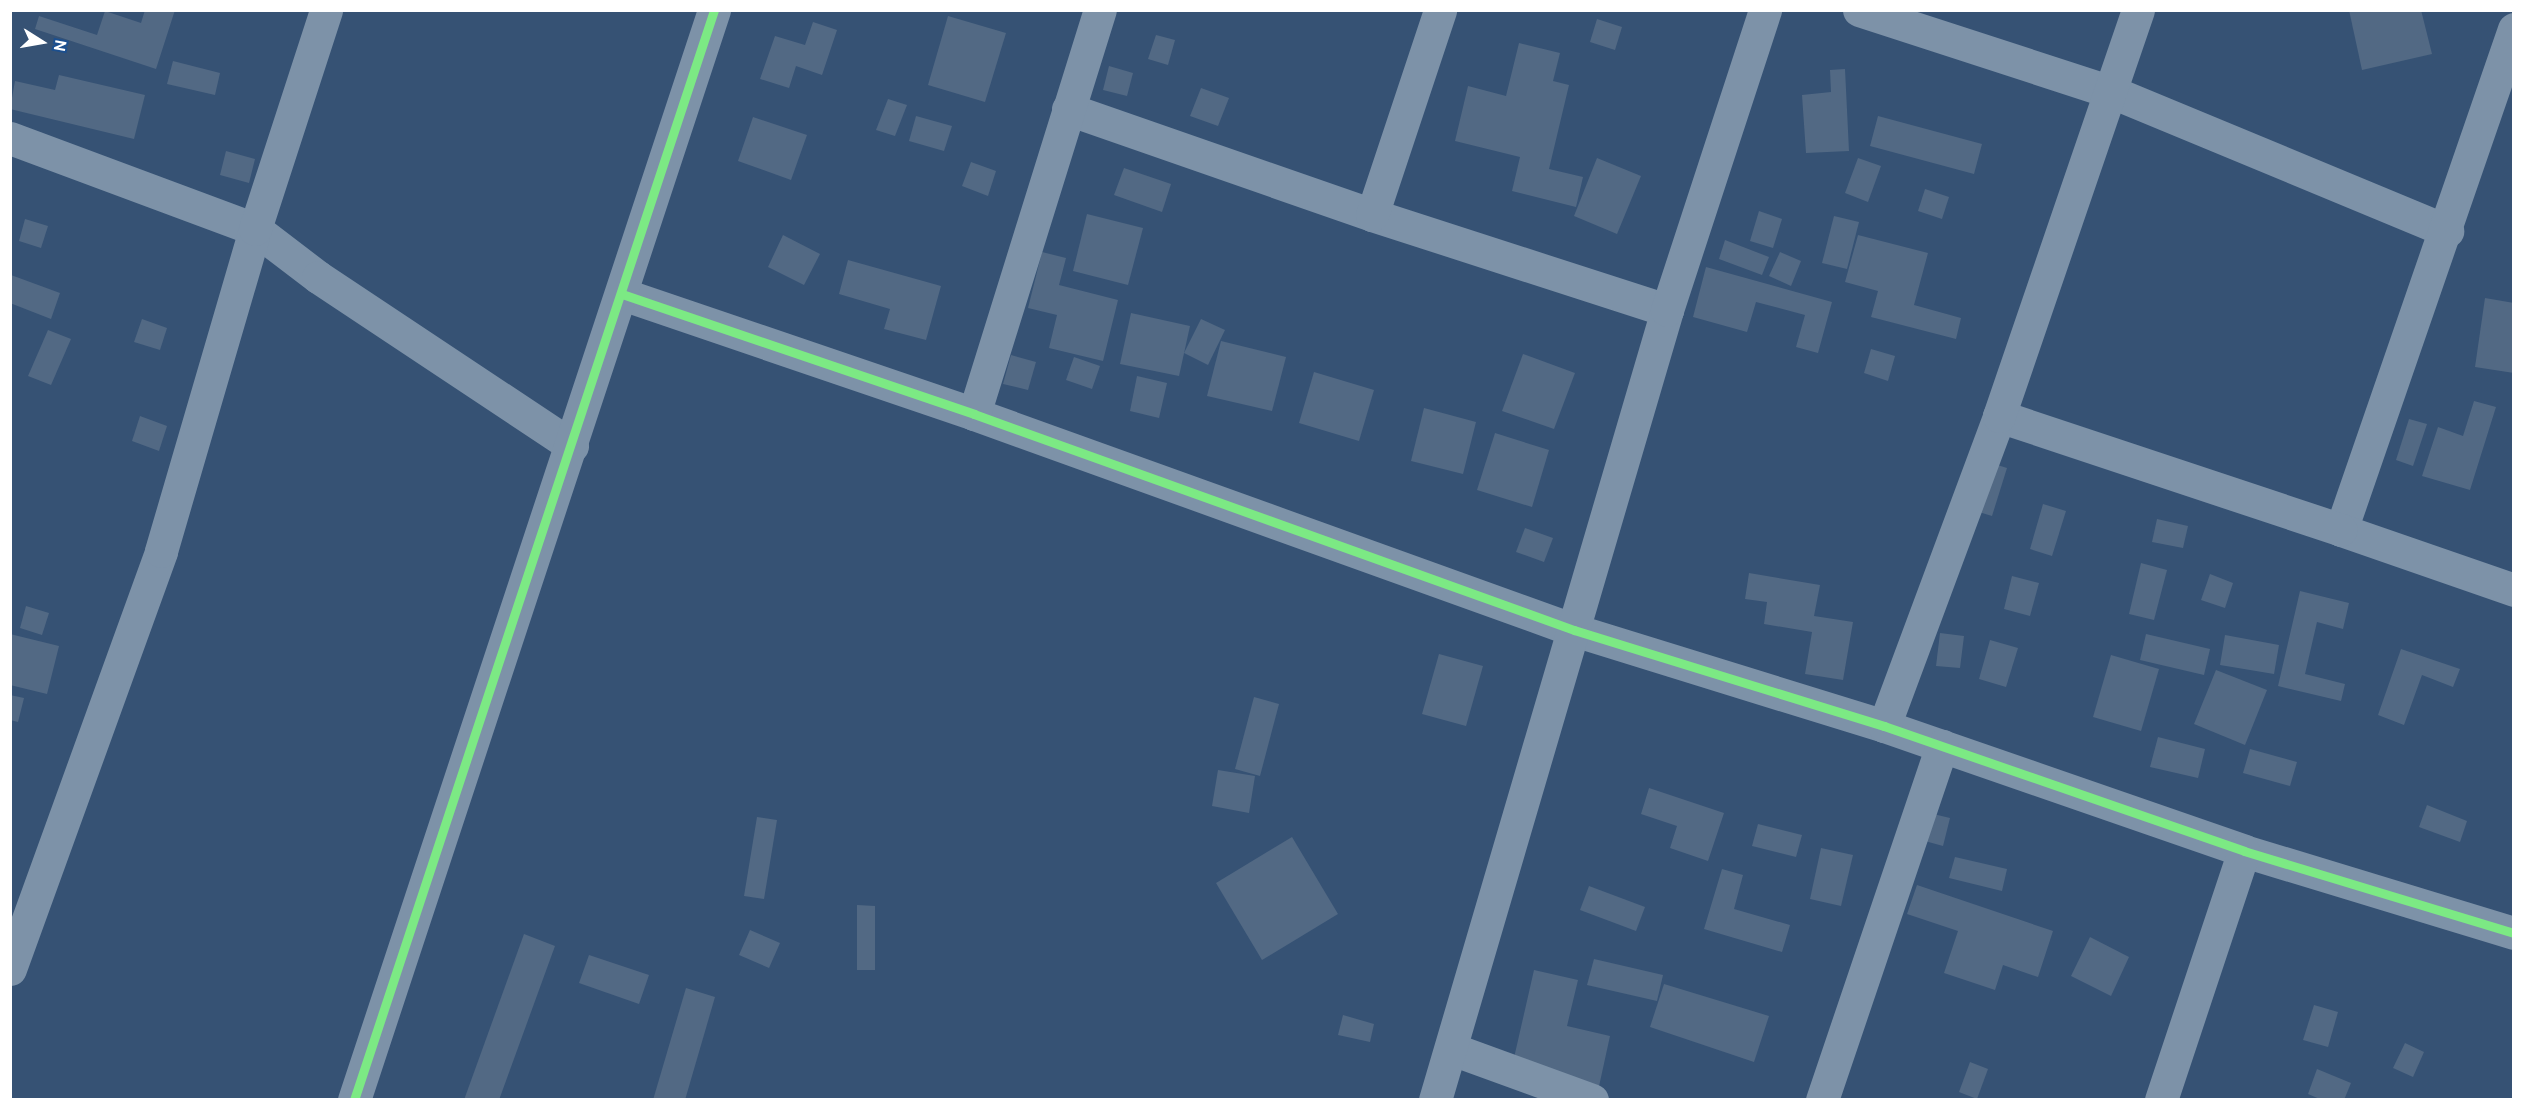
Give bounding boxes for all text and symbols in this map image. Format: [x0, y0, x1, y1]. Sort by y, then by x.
north arrow [12, 12, 72, 72]
text: N [50, 38, 71, 53]

